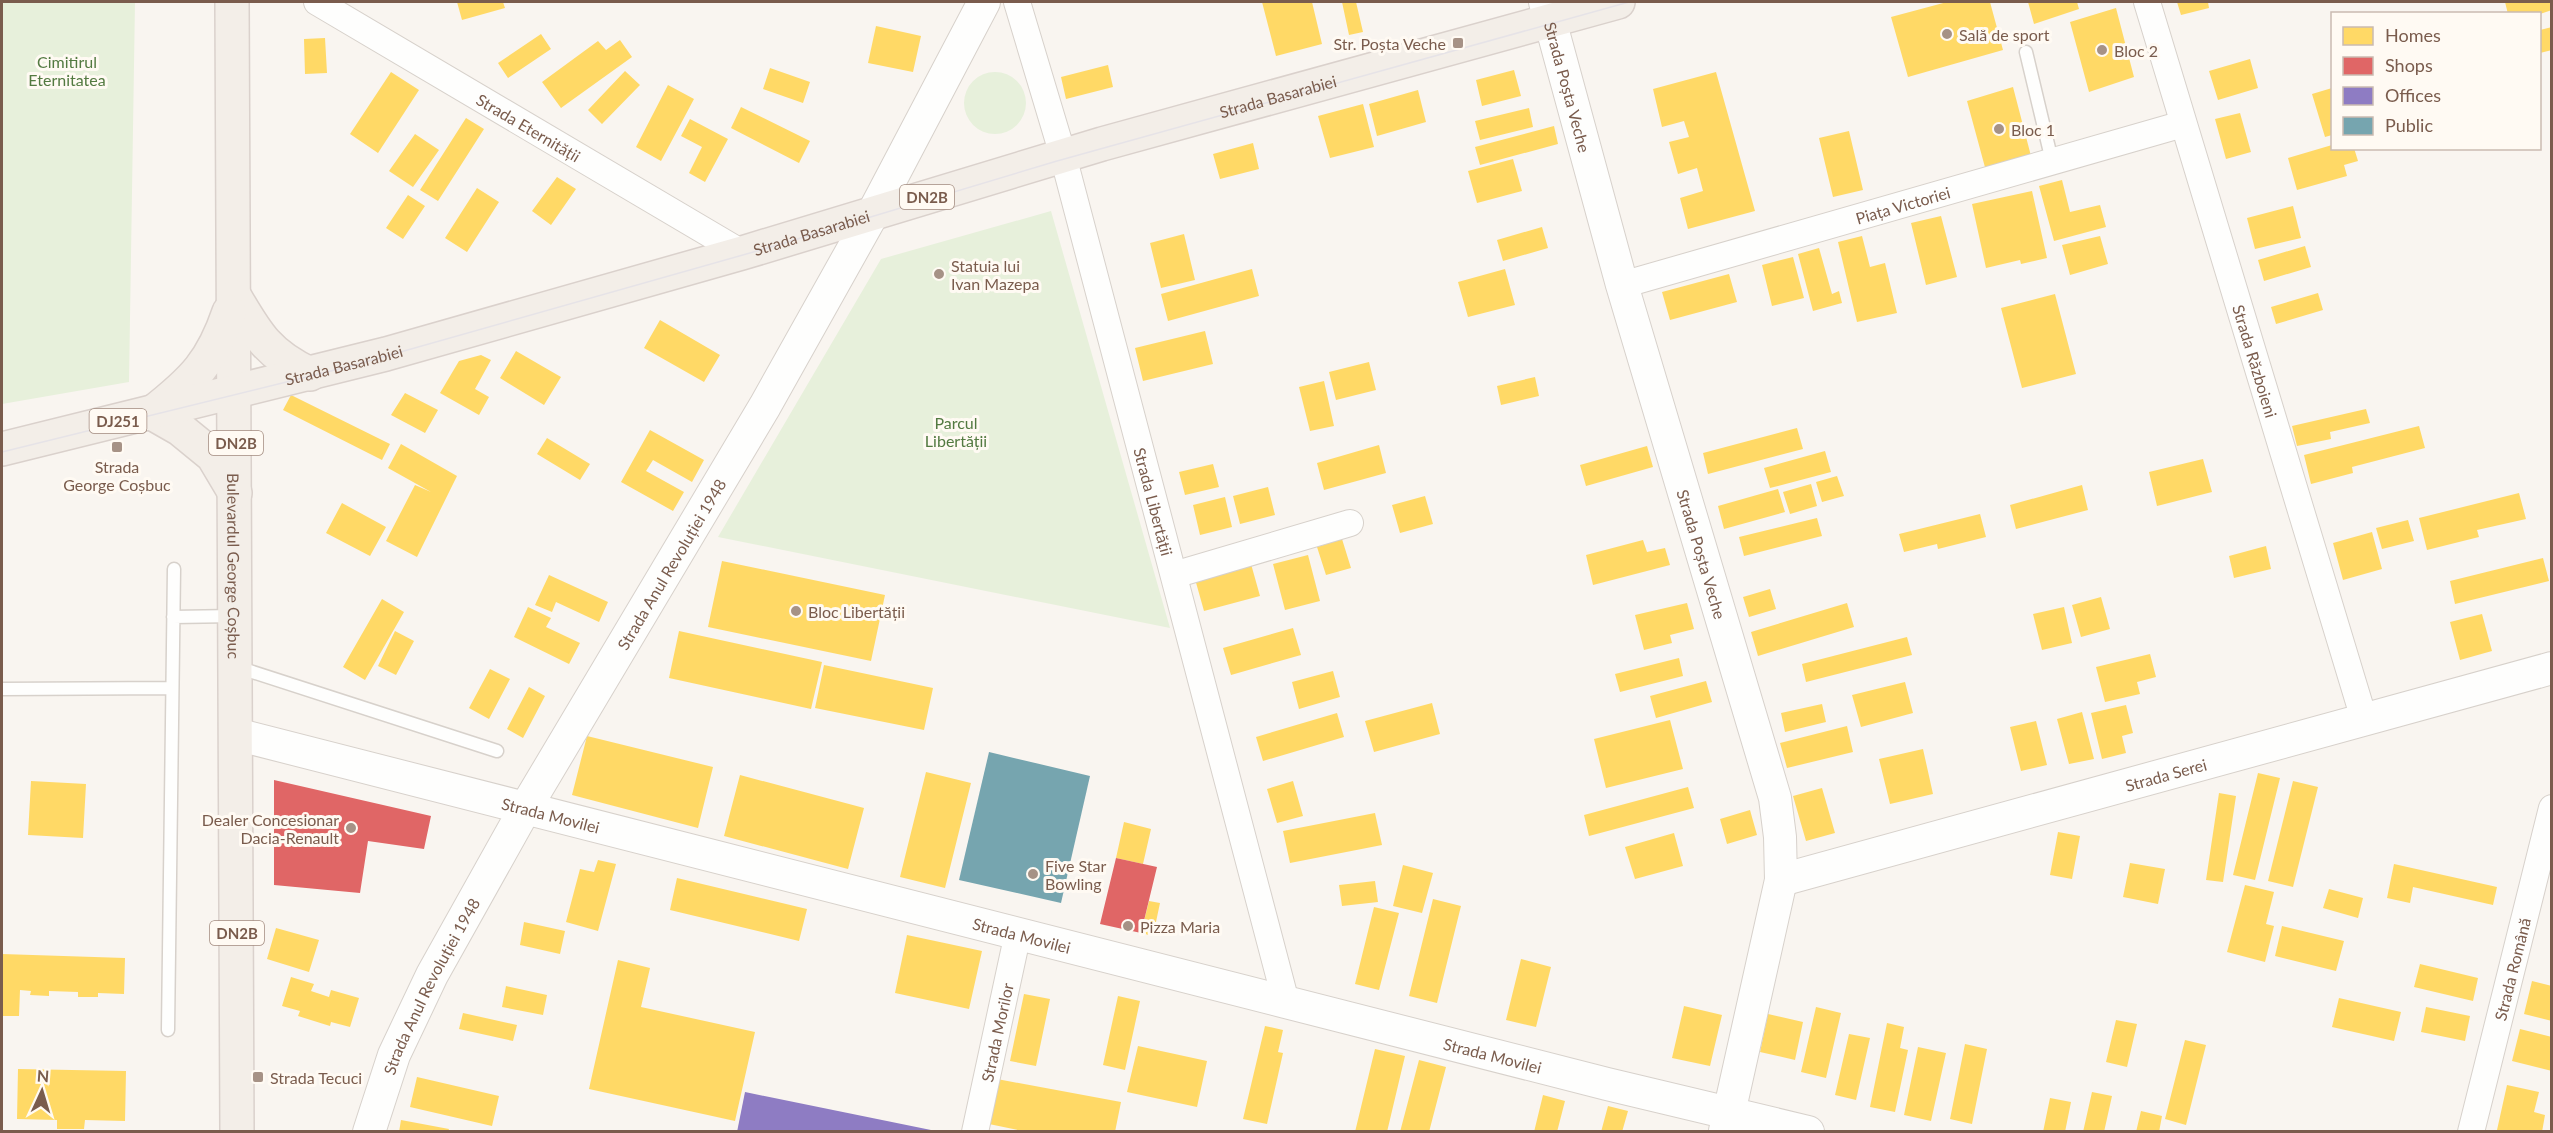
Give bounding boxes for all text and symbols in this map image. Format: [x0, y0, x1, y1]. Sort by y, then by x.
legend [2331, 12, 2541, 150]
street label: Strada Poșta Veche [1541, 20, 1595, 154]
text: Homes [2385, 24, 2441, 46]
place label: Sală de sport [1959, 25, 2050, 44]
marker: Sală de sport [1940, 27, 1954, 41]
place label: Str. Poșta Veche [1333, 34, 1446, 53]
marker: Str. Poșta Veche [1451, 36, 1465, 50]
place label: Bloc 2 [2114, 41, 2158, 60]
marker: Bloc 2 [2095, 43, 2109, 57]
park label: Cimitirul Eternitatea [28, 52, 106, 89]
text: Shops [2385, 54, 2433, 76]
street label: Strada Basarabiei [1217, 70, 1338, 121]
text: Offices [2385, 84, 2441, 106]
street label: Strada Eternității [473, 89, 584, 165]
text: Public [2385, 114, 2433, 136]
place label: Bloc 1 [2011, 120, 2055, 139]
marker: Bloc 1 [1992, 122, 2006, 136]
street label: Piața Victoriei [1853, 182, 1952, 227]
road number: DN2B [900, 185, 954, 209]
street label: Strada Basarabiei [751, 205, 872, 259]
place label: Statuia lui Ivan Mazepa [951, 256, 1039, 293]
marker: Statuia lui Ivan Mazepa [932, 267, 946, 281]
street label: Strada Războieni [2230, 302, 2282, 420]
street label: Strada Basarabiei [283, 340, 405, 388]
road number: DJ251 [90, 409, 146, 433]
park label: Parcul Libertății [925, 413, 987, 450]
road number: DN2B [209, 431, 263, 455]
marker: Strada George Coșbuc [110, 440, 124, 454]
street label: Strada Libertății [1131, 445, 1177, 558]
place label: Strada George Coșbuc [63, 457, 171, 494]
street label: Bulevardul George Coșbuc [225, 473, 244, 659]
street label: Strada Anul Revoluției 1948 [613, 475, 729, 653]
street label: Strada Poșta Veche [1674, 487, 1731, 621]
place label: Bloc Libertății [808, 602, 905, 621]
marker: Bloc Libertății [789, 604, 803, 618]
street label: Strada Serei [2123, 754, 2209, 794]
street label: Strada Movilei [500, 793, 602, 836]
place label: Dealer Concesionar Dacia-Renault [202, 810, 339, 847]
marker: Dealer Concesionar Dacia-Renault [344, 821, 358, 835]
place label: Five Star Bowling [1045, 856, 1106, 893]
marker: Five Star Bowling [1026, 867, 1040, 881]
street label: Strada Anul Revoluției 1948 [379, 894, 483, 1077]
street label: Strada Movilei [971, 913, 1073, 956]
street label: Strada Română [2490, 916, 2534, 1022]
place label: Pizza Maria [1140, 917, 1220, 936]
marker: Pizza Maria [1121, 919, 1135, 933]
road number: DN2B [210, 921, 264, 945]
street label: Strada Morilor [977, 981, 1017, 1084]
street label: Strada Movilei [1442, 1033, 1544, 1076]
north arrow [12, 1061, 72, 1121]
text: N [36, 1066, 50, 1085]
place label: Strada Tecuci [270, 1068, 362, 1087]
marker: Strada Tecuci [251, 1070, 265, 1084]

